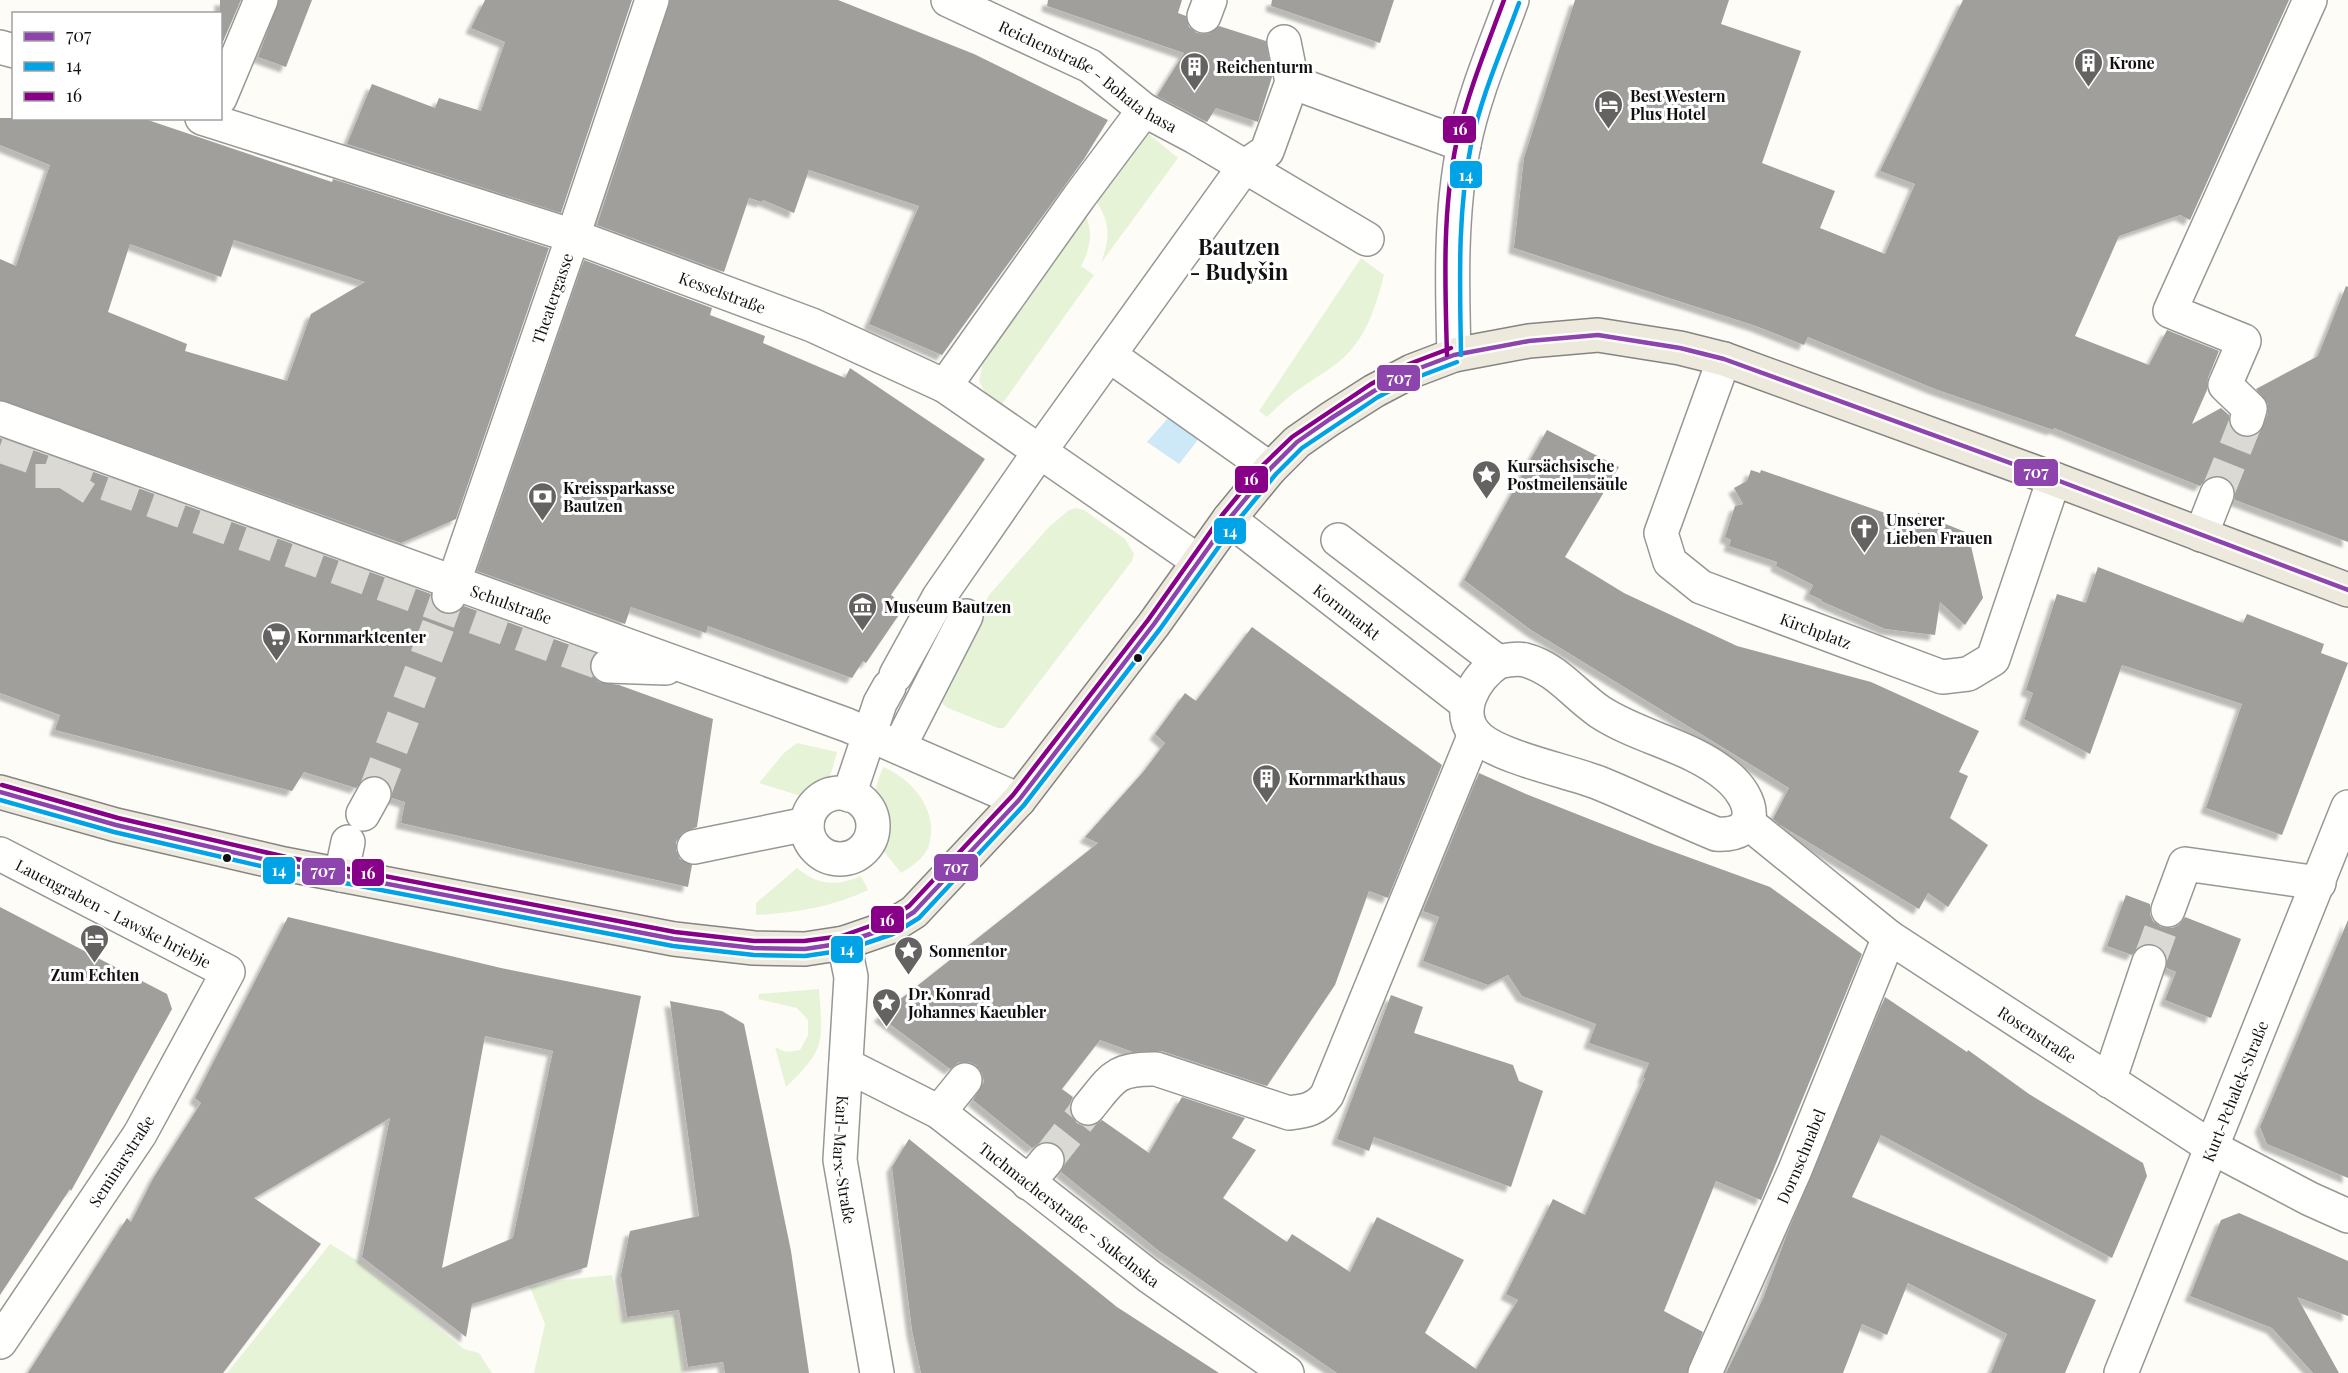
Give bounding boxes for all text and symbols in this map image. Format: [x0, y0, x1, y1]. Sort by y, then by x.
legend [12, 12, 222, 120]
street label: Reichenstraße - Bohata hasa [996, 15, 1181, 136]
text: 707 [66, 23, 92, 47]
building icon: Krone [2072, 46, 2104, 88]
building icon: Reichenturm [1179, 50, 1211, 92]
place label: Krone [2109, 52, 2155, 73]
text: 14 [66, 53, 82, 77]
place label: Reichenturm [1216, 56, 1313, 77]
text: 16 [66, 83, 82, 107]
place label: Best Western Plus Hotel [1630, 85, 1726, 124]
hotel icon: Best Western Plus Hotel [1593, 88, 1625, 130]
line badge: 16 [1442, 115, 1477, 144]
text: 16 [1452, 118, 1468, 139]
line badge: 14 [1449, 160, 1483, 189]
text: 14 [1459, 164, 1473, 185]
district label: Bautzen - Budyšin [1190, 231, 1289, 286]
street label: Theatergasse [526, 250, 577, 346]
street label: Kesselstraße [676, 266, 769, 317]
line badge: 707 [1376, 364, 1421, 392]
text: 707 [1387, 367, 1412, 388]
place label: Kursächsische Postmeilensäule [1507, 455, 1628, 494]
place icon: Kursächsische Postmeilensäule [1470, 458, 1502, 500]
line badge: 707 [2013, 458, 2059, 487]
text: 707 [2024, 461, 2049, 482]
line badge: 16 [1234, 465, 1269, 494]
text: 16 [1243, 468, 1259, 489]
place label: Kreissparkasse Bautzen [563, 477, 675, 516]
bank icon: Kreissparkasse Bautzen [526, 480, 558, 522]
place label: Unserer Lieben Frauen [1886, 509, 1993, 548]
church icon: Unserer Lieben Frauen [1849, 512, 1881, 554]
line badge: 14 [1213, 517, 1247, 545]
text: 14 [1223, 520, 1237, 541]
street label: Kornmarkt [1310, 578, 1385, 644]
street label: Schulstraße [468, 579, 555, 628]
museum icon: Museum Bautzen [847, 590, 879, 632]
place label: Museum Bautzen [884, 596, 1012, 617]
street label: Kirchplatz [1778, 607, 1855, 653]
supermarket icon: Kornmarktcenter [260, 620, 292, 662]
place label: Kornmarktcenter [297, 626, 427, 647]
unlabelled marker [1132, 652, 1144, 664]
building icon: Kornmarkthaus [1251, 762, 1283, 804]
place label: Kornmarkthaus [1288, 768, 1405, 789]
unlabelled marker [221, 852, 233, 864]
line badge: 707 [933, 853, 979, 882]
street label: Lauengraben - Lawske hrjebje [12, 854, 215, 972]
line badge: 14 [262, 856, 296, 885]
text: 707 [944, 856, 969, 877]
line badge: 707 [301, 857, 346, 886]
line badge: 16 [351, 858, 385, 887]
text: 14 [272, 859, 286, 880]
text: 707 [311, 860, 336, 881]
text: 16 [360, 862, 376, 883]
line badge: 16 [870, 905, 905, 934]
text: 16 [879, 909, 895, 930]
hotel icon: Zum Echten [79, 922, 111, 964]
place icon: Sonnentor [892, 934, 924, 976]
line badge: 14 [830, 935, 864, 964]
text: 14 [840, 938, 854, 959]
place label: Sonnentor [929, 940, 1007, 961]
place label: Zum Echten [51, 964, 139, 985]
place label: Dr. Konrad Johannes Kaeubler [907, 983, 1047, 1022]
place icon: Dr. Konrad Johannes Kaeubler [871, 986, 903, 1028]
street label: Rosenstraße [1994, 1001, 2081, 1067]
street label: Kurt-Pchalek-Straße [2196, 1017, 2272, 1165]
street label: Karl-Marx-Straße [829, 1095, 861, 1225]
street label: Dornschnabel [1771, 1105, 1829, 1207]
street label: Seminarstraße [83, 1111, 159, 1211]
street label: Tuchmacherstraße - Sukelnska [975, 1137, 1164, 1291]

